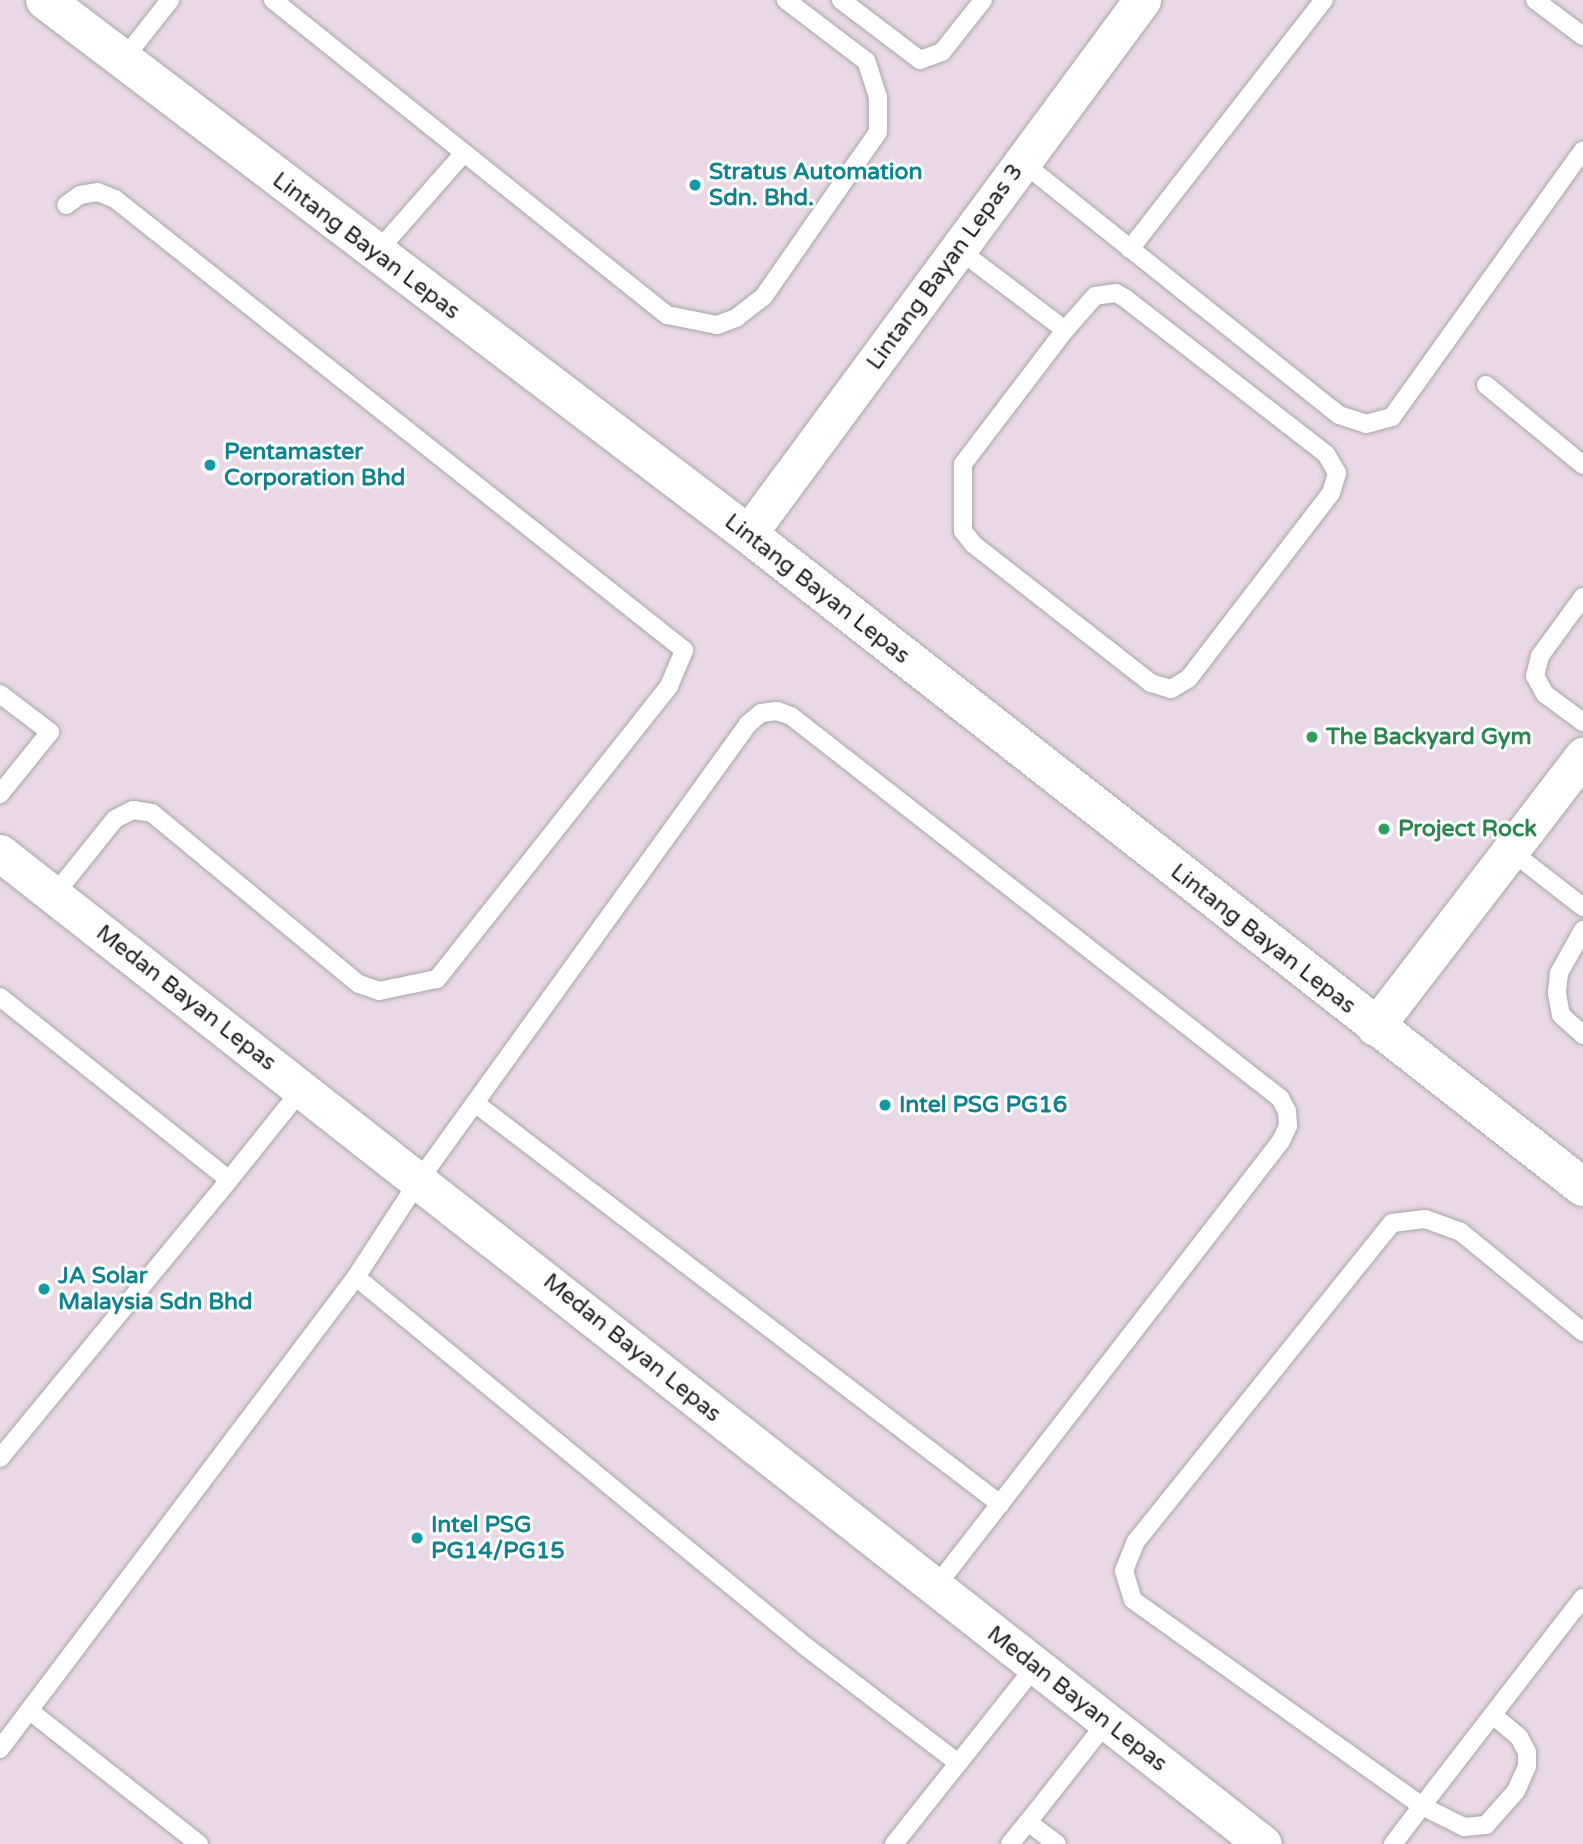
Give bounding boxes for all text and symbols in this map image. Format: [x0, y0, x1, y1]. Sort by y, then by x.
place label: Stratus Automation Sdn. Bhd. [709, 158, 922, 212]
street label: Lintang Bayan Lepas 3 [861, 159, 1029, 375]
street label: Lintang Bayan Lepas [267, 167, 465, 325]
marker: Stratus Automation Sdn. Bhd. [687, 177, 703, 193]
place label: Pentamaster Corporation Bhd [224, 438, 405, 492]
marker: Pentamaster Corporation Bhd [202, 457, 218, 473]
street label: Lintang Bayan Lepas [719, 508, 915, 670]
place label: The Backyard Gym [1326, 723, 1532, 751]
marker: The Backyard Gym [1304, 729, 1320, 745]
place label: Project Rock [1398, 815, 1537, 843]
marker: Project Rock [1376, 821, 1392, 837]
street label: Lintang Bayan Lepas [1165, 858, 1361, 1020]
street label: Medan Bayan Lepas [90, 919, 282, 1077]
place label: Intel PSG PG16 [899, 1091, 1067, 1119]
marker: Intel PSG PG16 [877, 1097, 893, 1113]
place label: JA Solar Malaysia Sdn Bhd [58, 1262, 253, 1316]
street label: Medan Bayan Lepas [537, 1268, 727, 1428]
marker: JA Solar Malaysia Sdn Bhd [36, 1281, 52, 1297]
place label: Intel PSG PG14/PG15 [431, 1511, 565, 1565]
marker: Intel PSG PG14/PG15 [409, 1530, 425, 1546]
street label: Medan Bayan Lepas [981, 1620, 1173, 1778]

